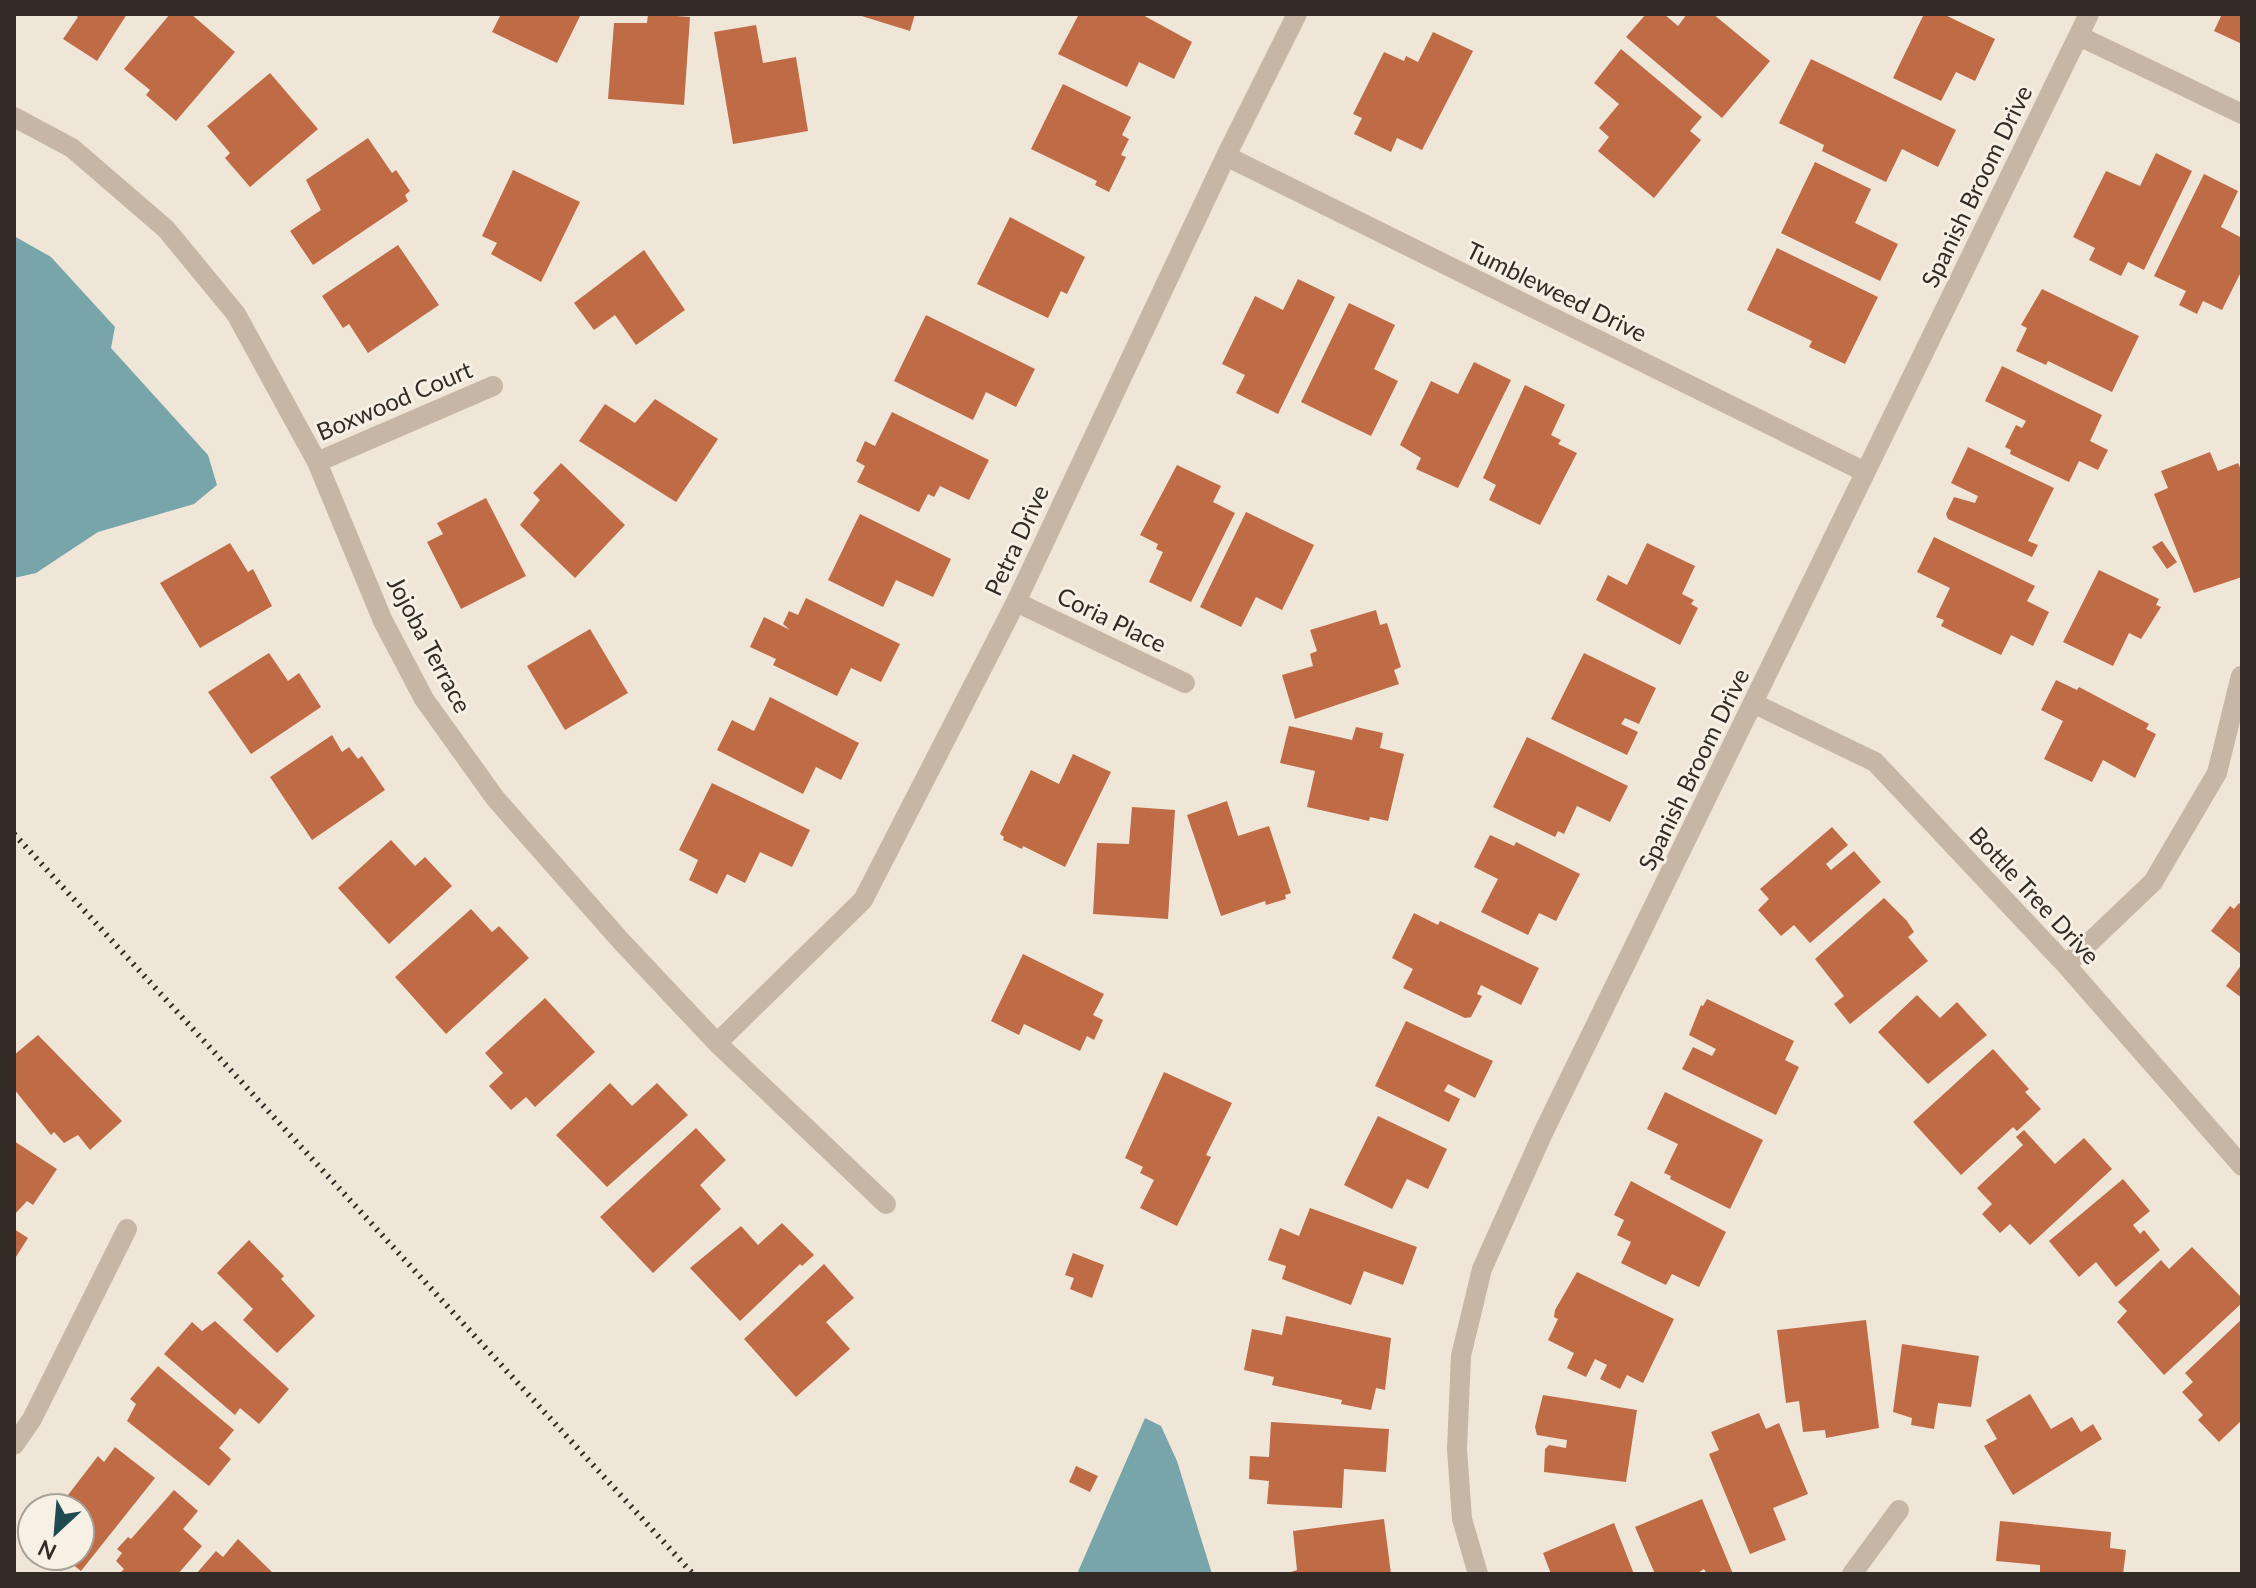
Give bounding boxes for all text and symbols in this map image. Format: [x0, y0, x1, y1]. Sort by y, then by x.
street label: Spanish Broom Drive [1915, 80, 2037, 292]
street label: Tumbleweed Drive [1462, 235, 1652, 347]
street label: Boxwood Court [312, 354, 476, 446]
street label: Petra Drive [978, 480, 1054, 600]
street label: Jojoba Terrace [382, 571, 478, 717]
street label: Coria Place [1053, 580, 1171, 658]
street label: Spanish Broom Drive [1632, 663, 1754, 875]
street label: Bottle Tree Drive [1964, 820, 2106, 970]
north arrow [16, 1492, 96, 1572]
text: N [33, 1535, 61, 1566]

